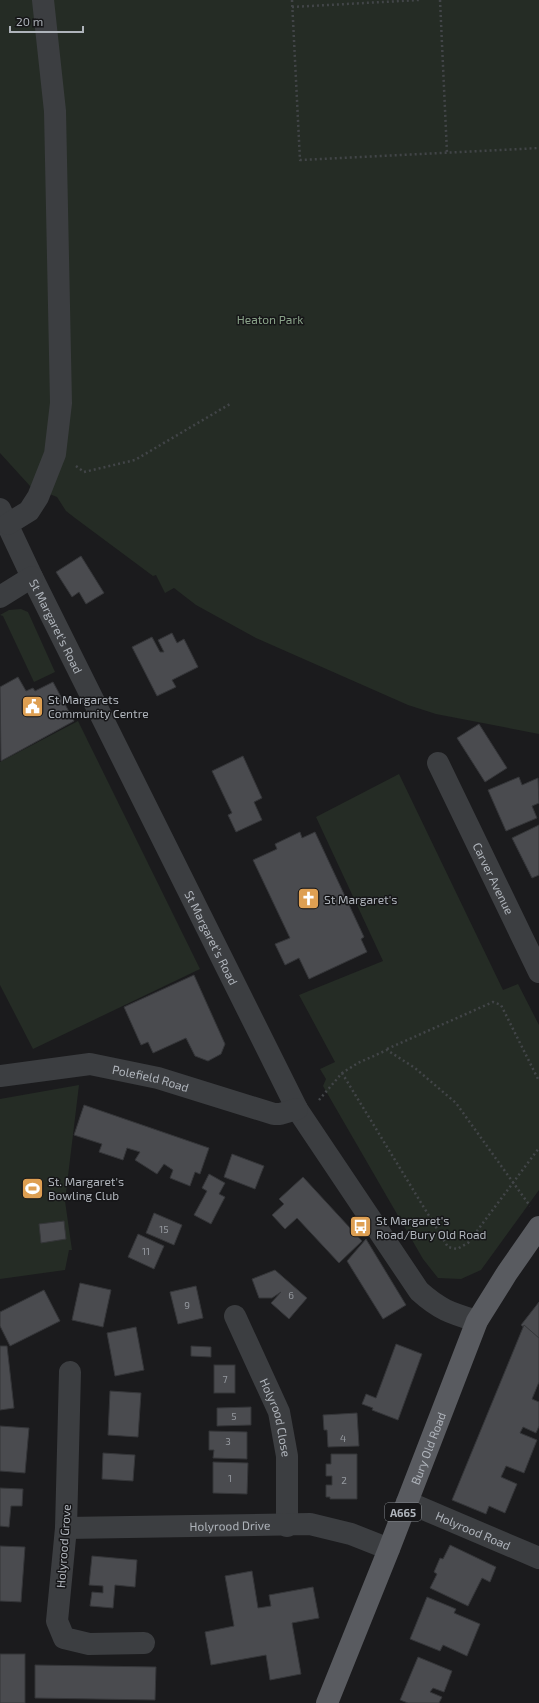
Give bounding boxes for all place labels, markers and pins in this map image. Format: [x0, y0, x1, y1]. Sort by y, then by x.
place label: St Margarets Community Centre [48, 692, 149, 720]
public building icon: St Margarets Community Centre [20, 693, 46, 719]
church icon: St Margaret's [296, 886, 322, 912]
place label: St Margaret's [324, 892, 397, 906]
place label: St. Margaret's Bowling Club [48, 1174, 124, 1202]
sports icon: St. Margaret's Bowling Club [20, 1175, 46, 1201]
place label: St Margaret's Road/Bury Old Road [376, 1213, 486, 1241]
bus stop icon: St Margaret's Road/Bury Old Road [347, 1214, 373, 1240]

